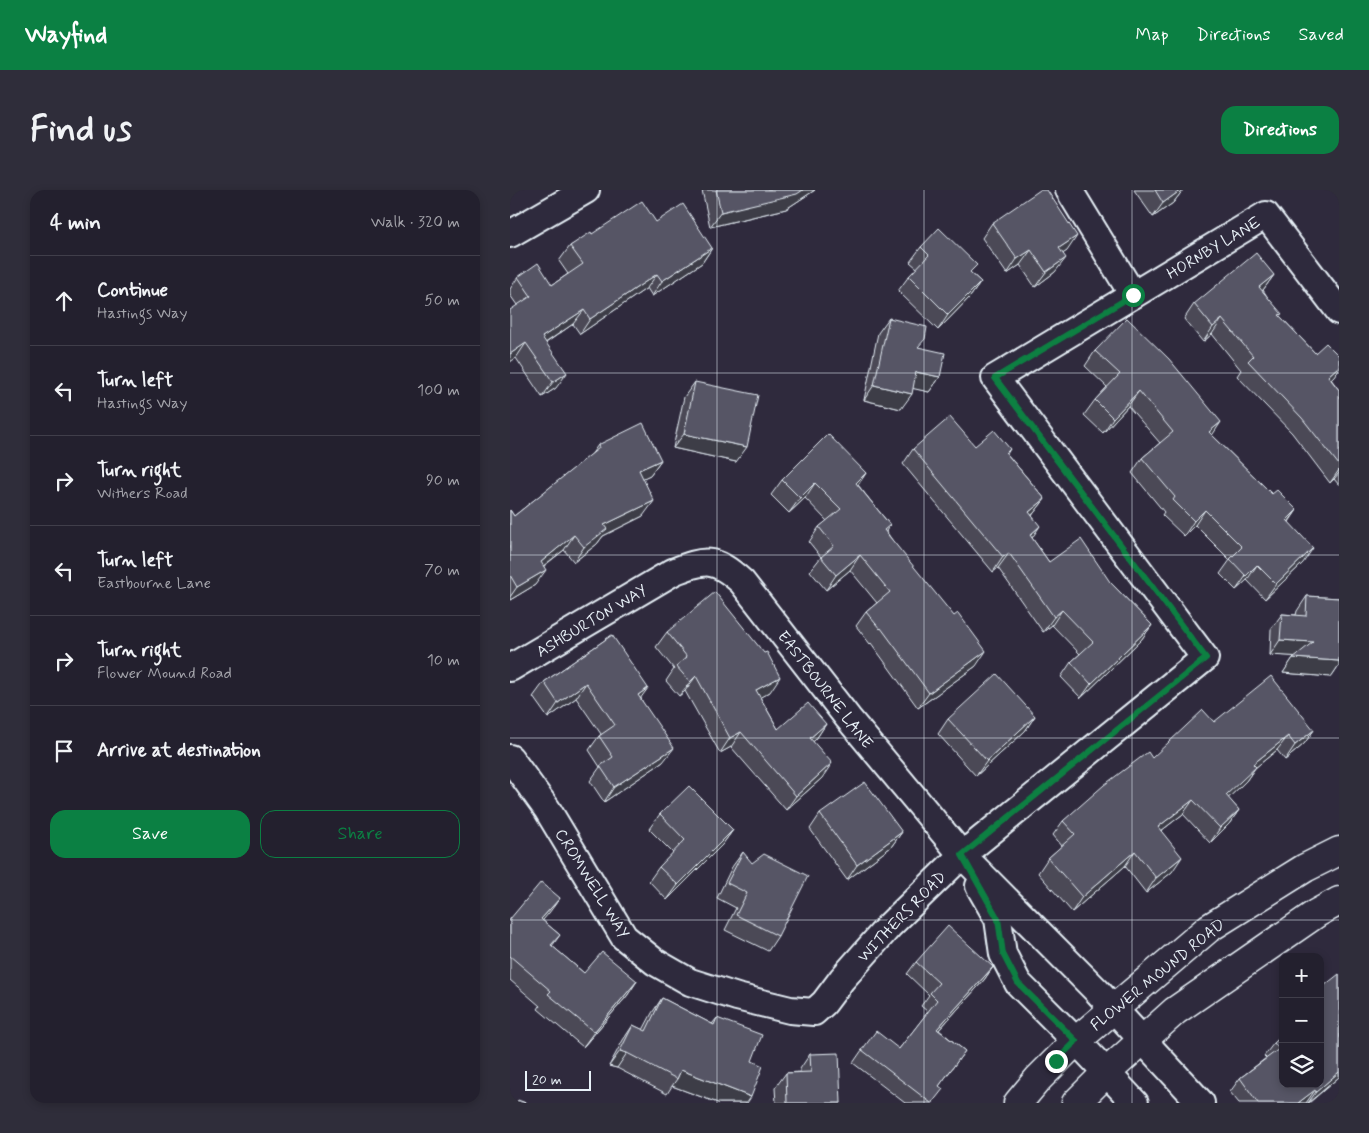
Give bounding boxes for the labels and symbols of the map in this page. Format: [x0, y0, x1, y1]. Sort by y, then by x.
street label: HORNBY LANE [1163, 212, 1265, 285]
route start [1122, 284, 1145, 307]
street label: ASHBURTON WAY [533, 580, 651, 663]
street label: EASTBOURNE LANE [772, 627, 877, 753]
street label: CROMWELL WAY [550, 825, 634, 943]
street label: WITHERS ROAD [853, 867, 951, 967]
street label: FLOWER MOUND ROAD [1086, 914, 1230, 1036]
route end [1045, 1050, 1068, 1073]
scale bar [525, 1068, 591, 1091]

